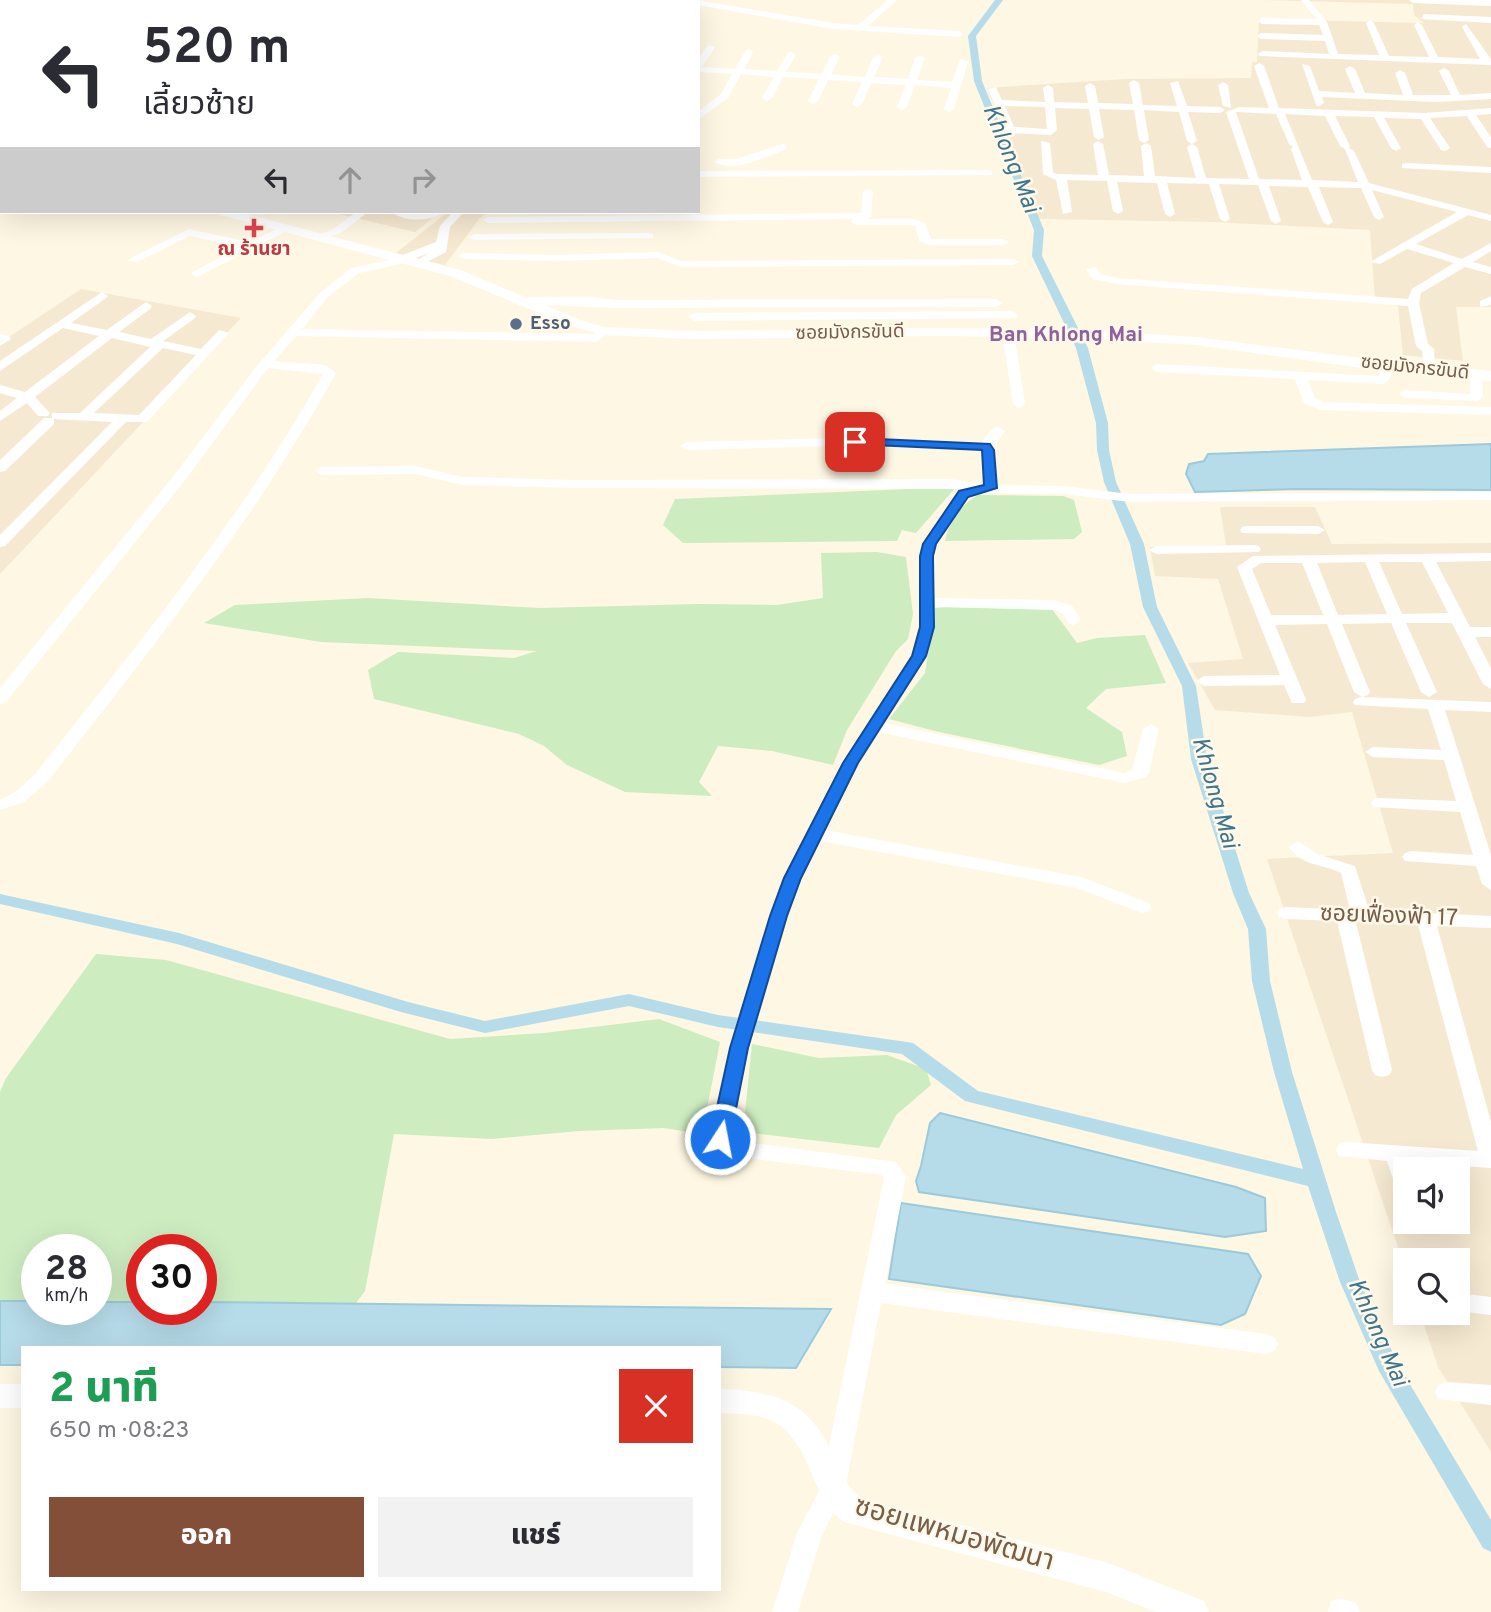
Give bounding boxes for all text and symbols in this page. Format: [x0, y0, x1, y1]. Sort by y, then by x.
text: 520 m [143, 19, 290, 81]
icon: left [28, 28, 119, 119]
text: เลี้ยวซ้าย [143, 86, 255, 126]
water label: Khlong Mai [975, 100, 1046, 219]
icon: left [258, 161, 296, 199]
icon: ahead [331, 161, 369, 199]
icon: right [404, 161, 442, 199]
marker: ณ ร้านยา [246, 220, 262, 236]
place label: ณ ร้านยา [217, 238, 291, 262]
place label: Esso [530, 312, 571, 336]
marker: Esso [508, 316, 524, 332]
street label: ซอยมังกรขันดี [795, 320, 905, 346]
district label: Ban Khlong Mai [989, 322, 1143, 349]
street label: ซอยมังกรขันดี [1360, 350, 1470, 386]
pin [825, 412, 885, 472]
icon: arrive [836, 423, 874, 461]
water label: Khlong Mai [1184, 734, 1245, 853]
street label: ซอยเฟื่องฟ้า 17 [1319, 896, 1459, 934]
position arrow [683, 1102, 757, 1176]
map controls [1393, 1157, 1470, 1325]
button: sound [1393, 1157, 1470, 1234]
speed limit sign: 30 [126, 1234, 217, 1325]
text: 28 [45, 1248, 88, 1292]
button: search [1393, 1248, 1470, 1325]
water label: Khlong Mai [1340, 1275, 1414, 1392]
text: km/h [45, 1285, 88, 1308]
text: 2 นาที [49, 1364, 159, 1417]
button: close [619, 1369, 693, 1443]
text: 650 m · 08:23 [49, 1417, 189, 1446]
street label: ซอยแพหมอพัฒนา [850, 1489, 1058, 1581]
button: ออก [49, 1497, 364, 1577]
button: แชร์ [378, 1497, 693, 1577]

